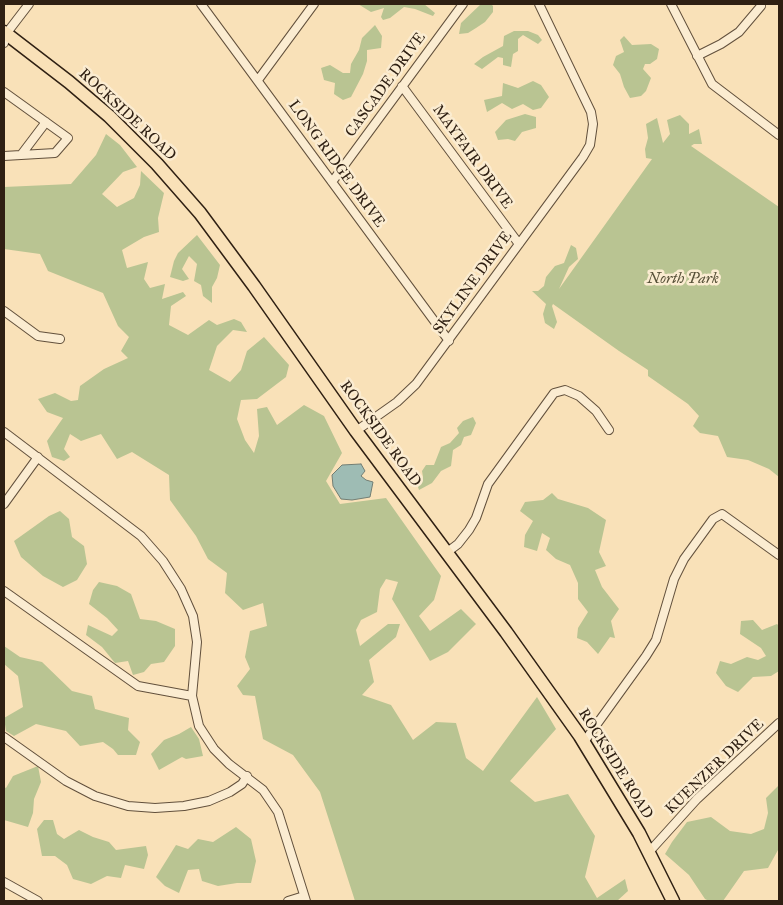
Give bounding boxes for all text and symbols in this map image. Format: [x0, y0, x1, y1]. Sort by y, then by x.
street label: CASCADE DRIVE [342, 29, 430, 141]
street label: ROCKSIDE ROAD [75, 65, 179, 165]
street label: LONG RIDGE DRIVE [284, 97, 388, 231]
street label: MAYFAIR DRIVE [428, 102, 516, 212]
street label: SKYLINE DRIVE [430, 228, 516, 338]
park label: North Park [647, 270, 719, 288]
street label: ROCKSIDE ROAD [336, 377, 424, 491]
street label: ROCKSIDE ROAD [574, 706, 656, 822]
street label: KUENZER DRIVE [662, 716, 768, 818]

